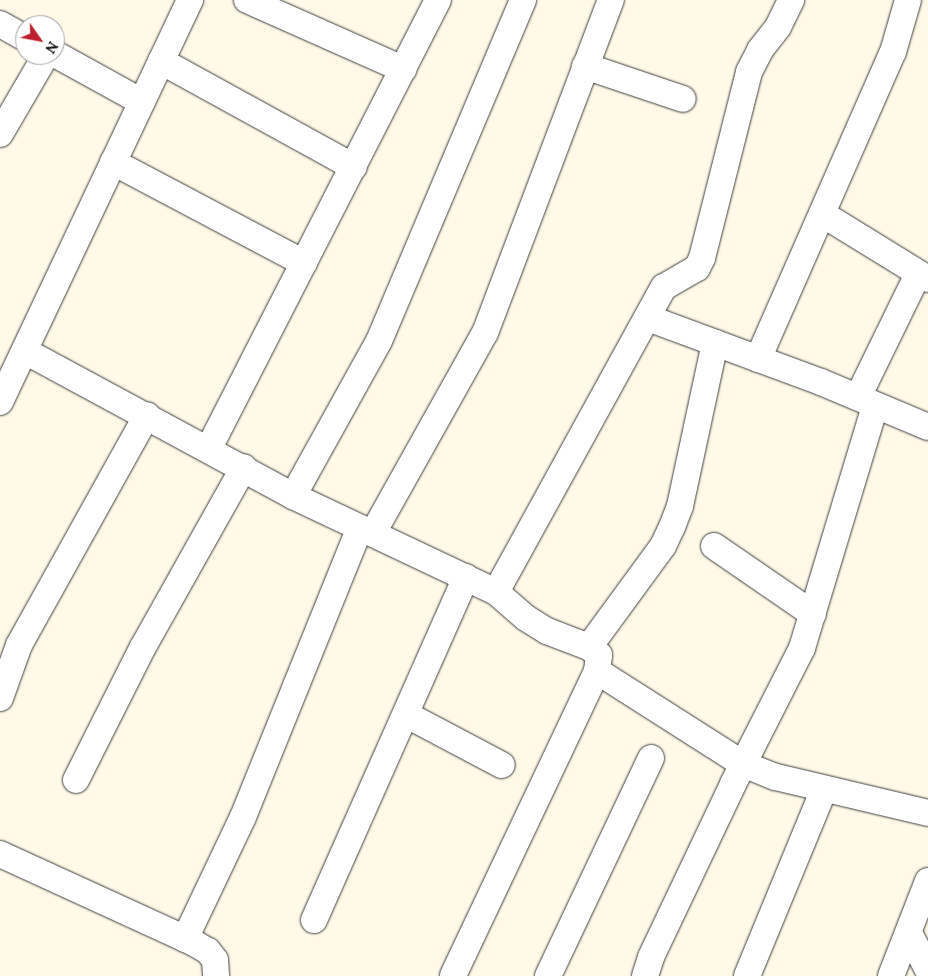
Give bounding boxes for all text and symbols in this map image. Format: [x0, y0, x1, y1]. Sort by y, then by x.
north arrow [15, 15, 65, 65]
text: N [41, 38, 62, 57]

